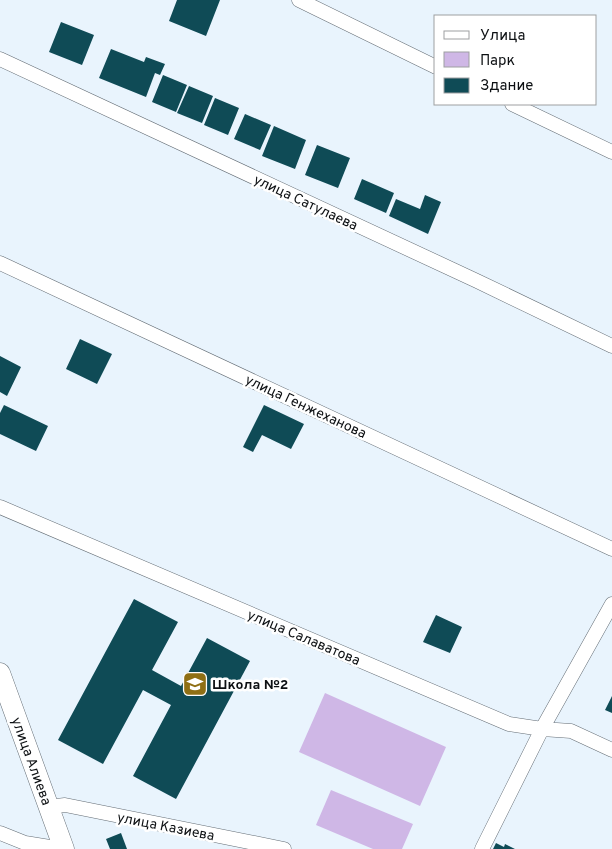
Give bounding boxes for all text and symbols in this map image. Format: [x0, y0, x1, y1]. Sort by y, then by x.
legend [434, 15, 597, 105]
text: Улица [480, 27, 525, 46]
text: Парк [480, 52, 515, 71]
text: Здание [480, 77, 533, 96]
street label: улица Сатулаева [251, 172, 360, 235]
street label: улица Генжеханова [242, 372, 369, 443]
street label: улица Салаватова [244, 607, 362, 670]
school or university icon: Школа №2 [182, 671, 208, 697]
place label: Школа №2 [212, 677, 288, 694]
street label: улица Алиева [7, 715, 54, 808]
street label: улица Казиева [116, 810, 216, 845]

